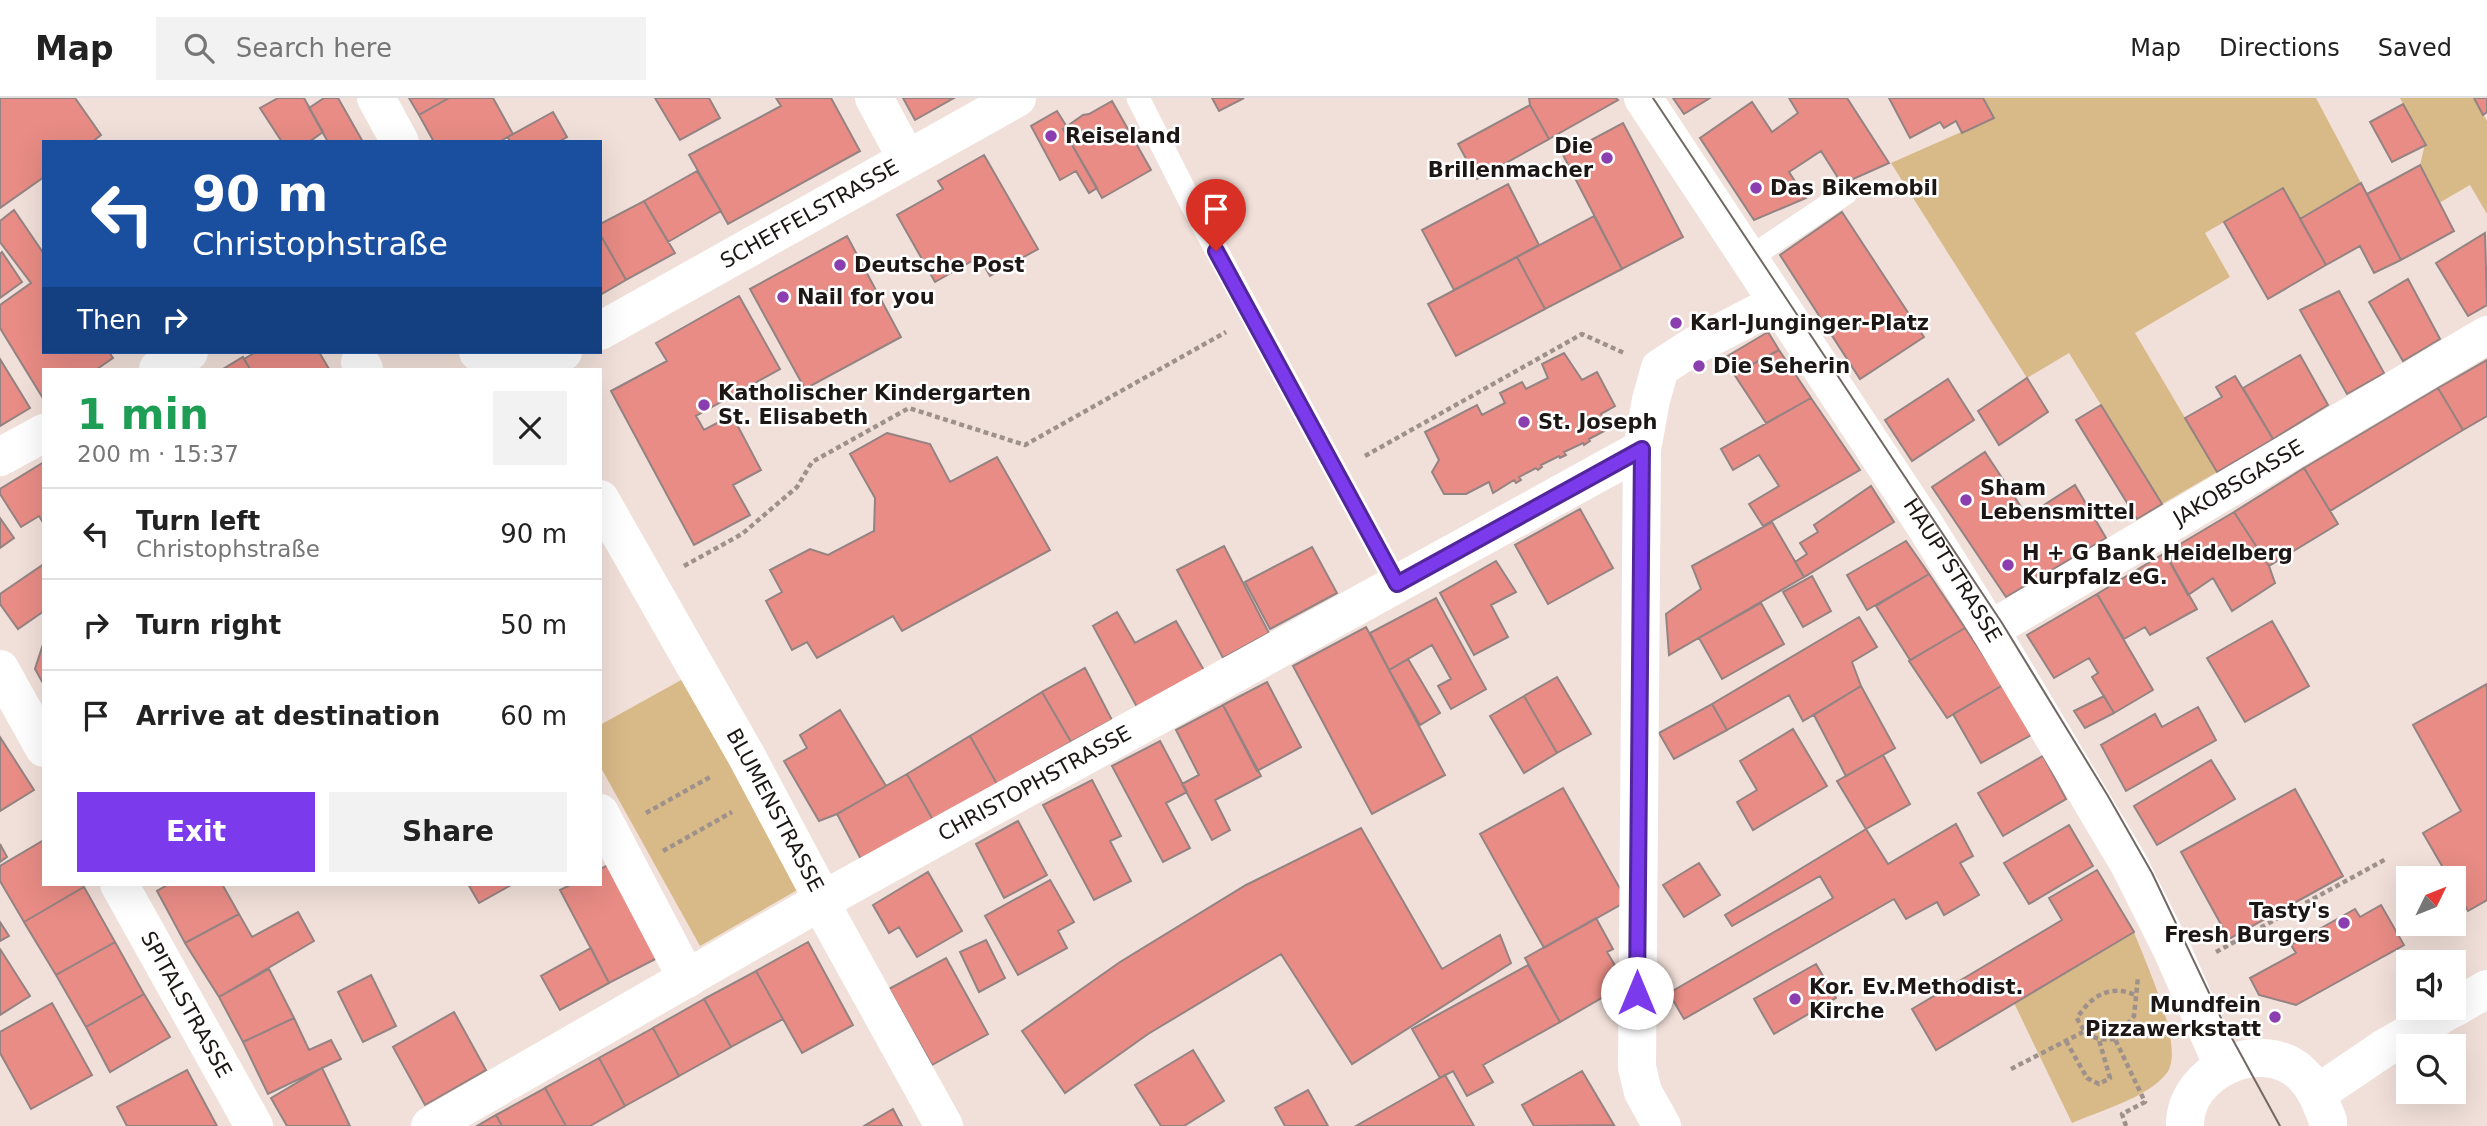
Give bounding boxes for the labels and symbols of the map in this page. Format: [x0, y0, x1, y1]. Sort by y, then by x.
place label: Reiseland [1065, 124, 1181, 148]
marker: Reiseland [1043, 128, 1059, 144]
place label: Die Brillenmacher [1428, 134, 1594, 182]
marker: Die Brillenmacher [1599, 150, 1615, 166]
street label: SCHEFFELSTRASSE [716, 155, 903, 273]
place label: Das Bikemobil [1770, 176, 1938, 200]
pin [1186, 179, 1246, 251]
marker: Das Bikemobil [1748, 180, 1764, 196]
place label: Deutsche Post [854, 253, 1024, 277]
marker: Deutsche Post [832, 257, 848, 273]
place label: Nail for you [797, 285, 935, 309]
marker: Nail for you [775, 289, 791, 305]
place label: Karl-Junginger-Platz [1690, 311, 1929, 335]
marker: Karl-Junginger-Platz [1668, 315, 1684, 331]
place label: Die Seherin [1713, 354, 1850, 378]
marker: Die Seherin [1691, 358, 1707, 374]
place label: Katholischer Kindergarten St. Elisabeth [718, 381, 1031, 429]
marker: Katholischer Kindergarten St. Elisabeth [696, 397, 712, 413]
place label: St. Joseph [1538, 410, 1657, 434]
marker: St. Joseph [1516, 414, 1532, 430]
street label: JAKOBSGASSE [2167, 435, 2308, 531]
place label: Sham Lebensmittel [1980, 476, 2135, 524]
marker: Sham Lebensmittel [1958, 492, 1974, 508]
street label: HAUPTSTRASSE [1899, 494, 2007, 647]
place label: H + G Bank Heidelberg Kurpfalz eG. [2022, 541, 2293, 589]
marker: H + G Bank Heidelberg Kurpfalz eG. [2000, 557, 2016, 573]
street label: CHRISTOPHSTRASSE [934, 721, 1135, 846]
street label: BLUMENSTRASSE [721, 724, 828, 896]
north arrow [2396, 866, 2466, 936]
place label: Tasty's Fresh Burgers [2164, 899, 2330, 947]
marker: Tasty's Fresh Burgers [2336, 915, 2352, 931]
street label: SPITALSTRASSE [136, 927, 237, 1082]
position arrow [1600, 956, 1674, 1030]
place label: Kor. Ev.Methodist. Kirche [1809, 975, 2024, 1023]
marker: Kor. Ev.Methodist. Kirche [1787, 991, 1803, 1007]
place label: Mundfein Pizzawerkstatt [2085, 993, 2261, 1041]
marker: Mundfein Pizzawerkstatt [2267, 1009, 2283, 1025]

